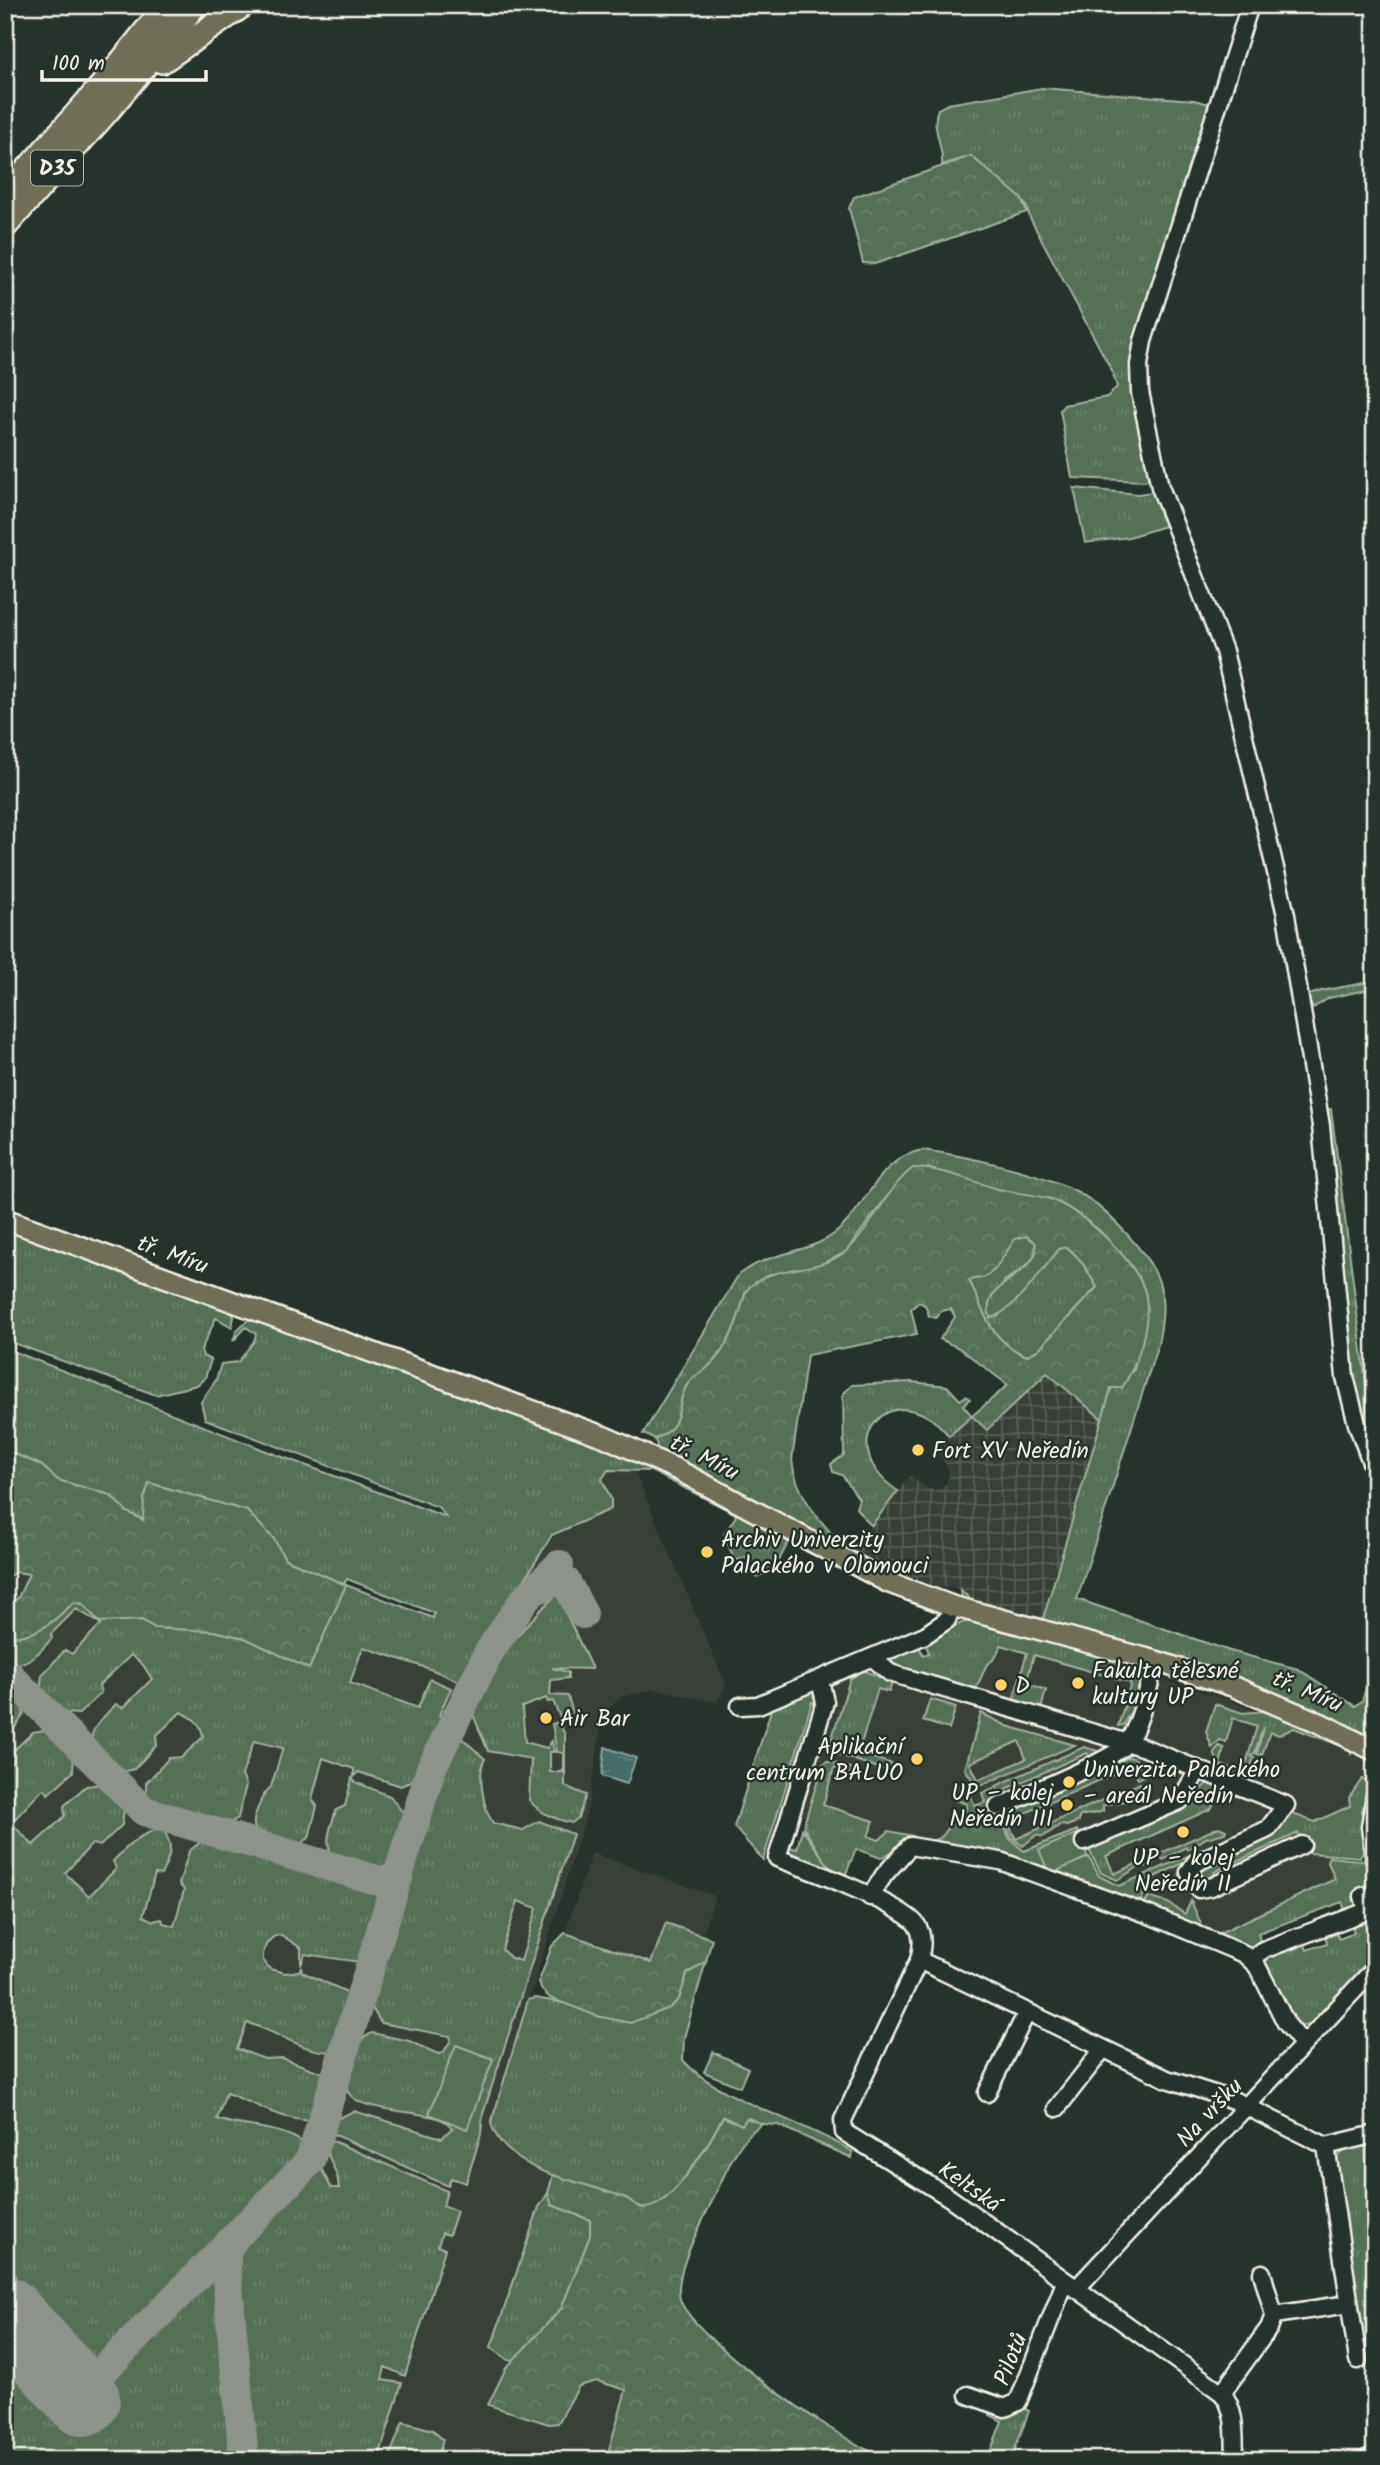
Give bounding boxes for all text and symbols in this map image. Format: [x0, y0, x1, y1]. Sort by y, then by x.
scale bar [42, 38, 206, 82]
text: 100 m [52, 48, 105, 81]
road number: D35 [31, 150, 83, 186]
street label: tř. Míru [132, 1226, 213, 1285]
street label: tř. Míru [663, 1426, 745, 1491]
place label: Fort XV Neředín [932, 1434, 1089, 1470]
marker: Fort XV Neředín [910, 1442, 926, 1458]
place label: Archiv Univerzity Palackého v Olomouci [721, 1523, 930, 1585]
marker: Archiv Univerzity Palackého v Olomouci [699, 1544, 715, 1560]
place label: Fakulta tělesné kultury UP [1092, 1654, 1239, 1716]
street label: tř. Míru [1267, 1662, 1348, 1724]
place label: D [1015, 1669, 1030, 1705]
marker: Fakulta tělesné kultury UP [1070, 1675, 1086, 1691]
marker: D [993, 1677, 1009, 1693]
place label: Air Bar [560, 1702, 631, 1738]
marker: Air Bar [538, 1710, 554, 1726]
place label: Aplikační centrum BALUO [746, 1730, 907, 1792]
marker: Aplikační centrum BALUO [909, 1751, 925, 1767]
place label: Univerzita Palackého – areál Neředín [1083, 1753, 1280, 1815]
marker: Univerzita Palackého – areál Neředín [1061, 1774, 1077, 1790]
place label: UP – kolej Neředín III [950, 1776, 1054, 1838]
marker: UP – kolej Neředín III [1059, 1797, 1075, 1813]
marker: UP – kolej Neředín II [1175, 1824, 1191, 1840]
place label: UP – kolej Neředín II [1132, 1841, 1235, 1903]
street label: Na vršku [1168, 2070, 1252, 2157]
street label: Keltská [930, 2153, 1010, 2224]
street label: Pilotů [985, 2328, 1038, 2391]

